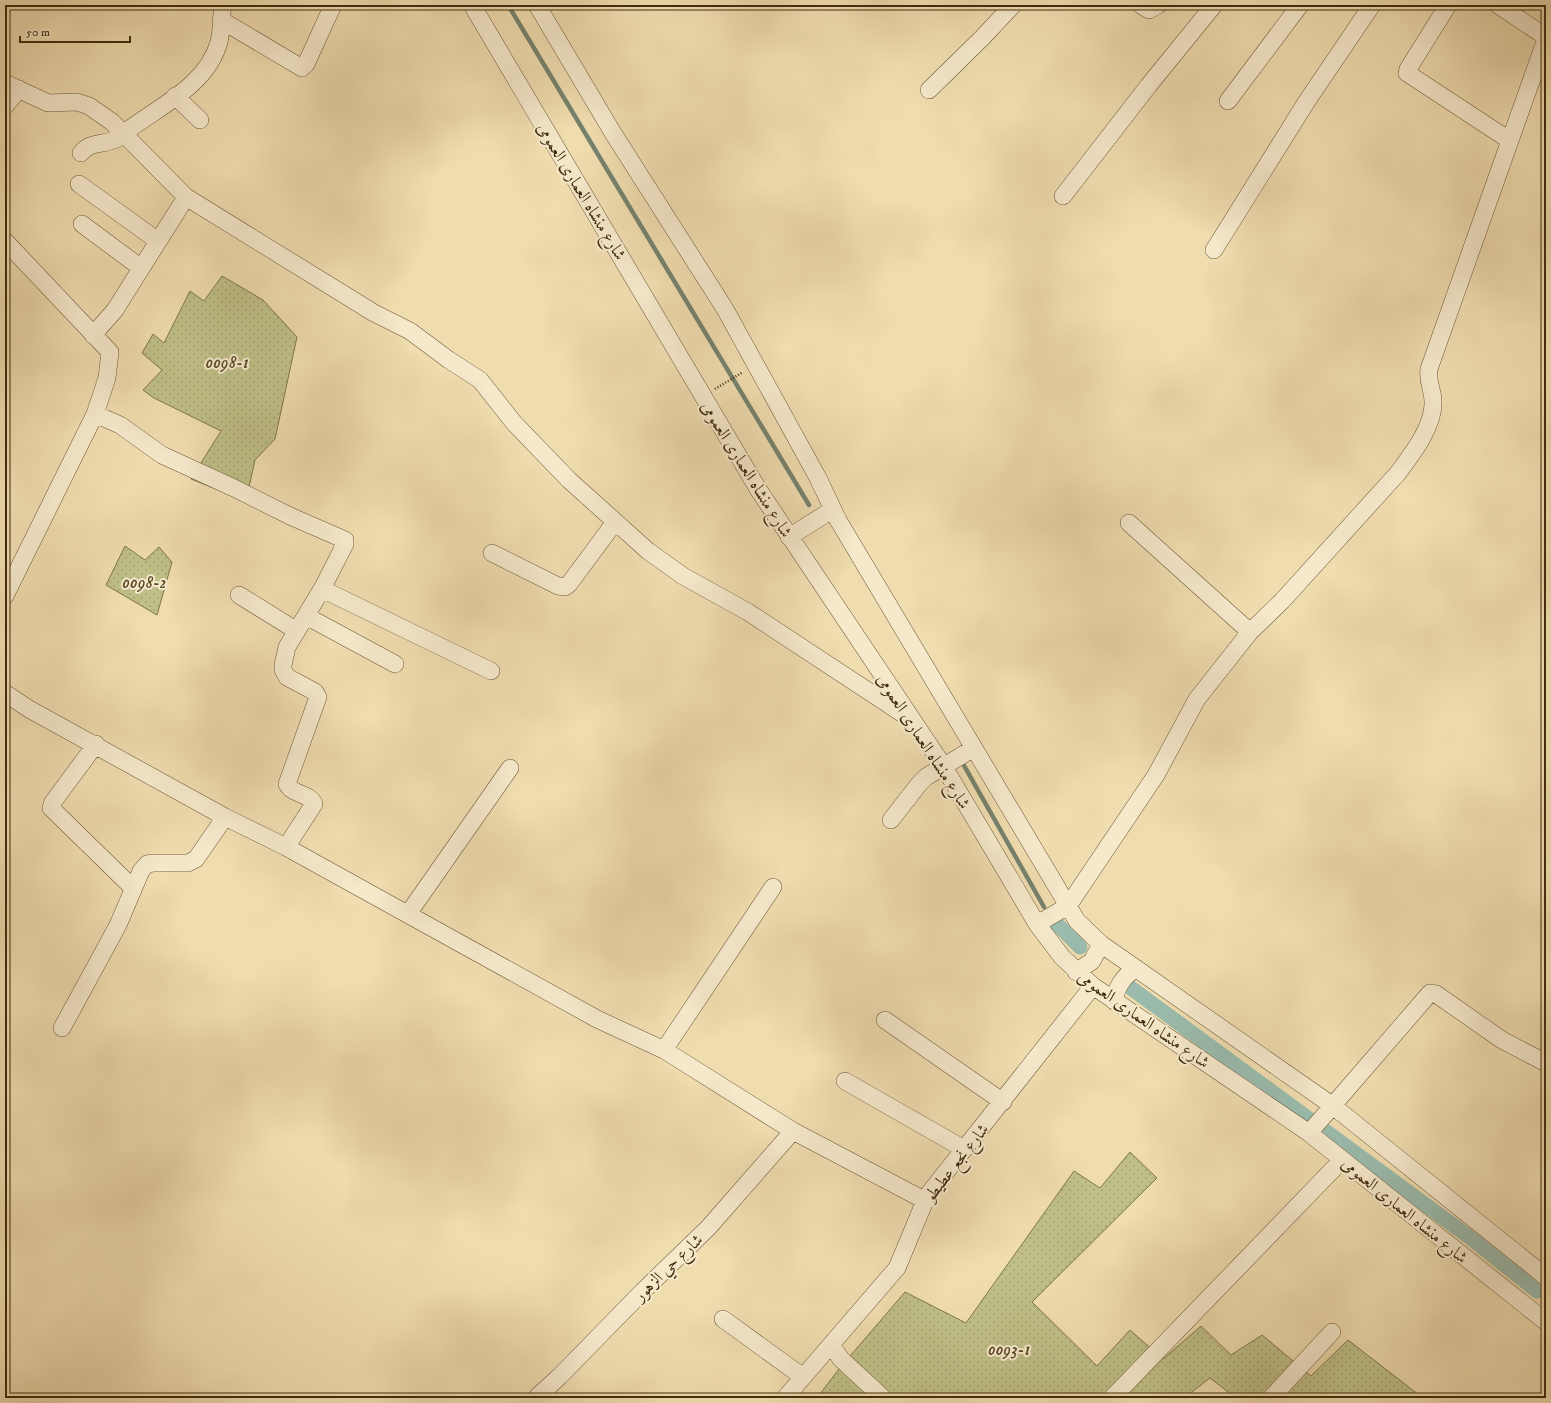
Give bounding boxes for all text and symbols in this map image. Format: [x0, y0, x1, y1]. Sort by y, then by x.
scale bar [20, 18, 130, 44]
text: 50 m [26, 25, 50, 40]
street label: شارع منشاه العمارى العمومى [530, 119, 631, 265]
park label: 0098-1 [205, 352, 249, 374]
street label: شارع منشاه العمارى العمومى [694, 397, 797, 543]
park label: 0098-2 [122, 572, 166, 594]
street label: شارع منشاه العمارى العمومى [870, 670, 975, 814]
street label: شارع منشاه العمارى العمومى [1072, 966, 1214, 1075]
street label: شارع نجع عطيطو [918, 1119, 997, 1210]
street label: شارع منشاه العمارى العمومى [1335, 1153, 1472, 1270]
street label: شارع حي الزهور [628, 1229, 710, 1310]
park label: 0093-1 [988, 1339, 1030, 1361]

